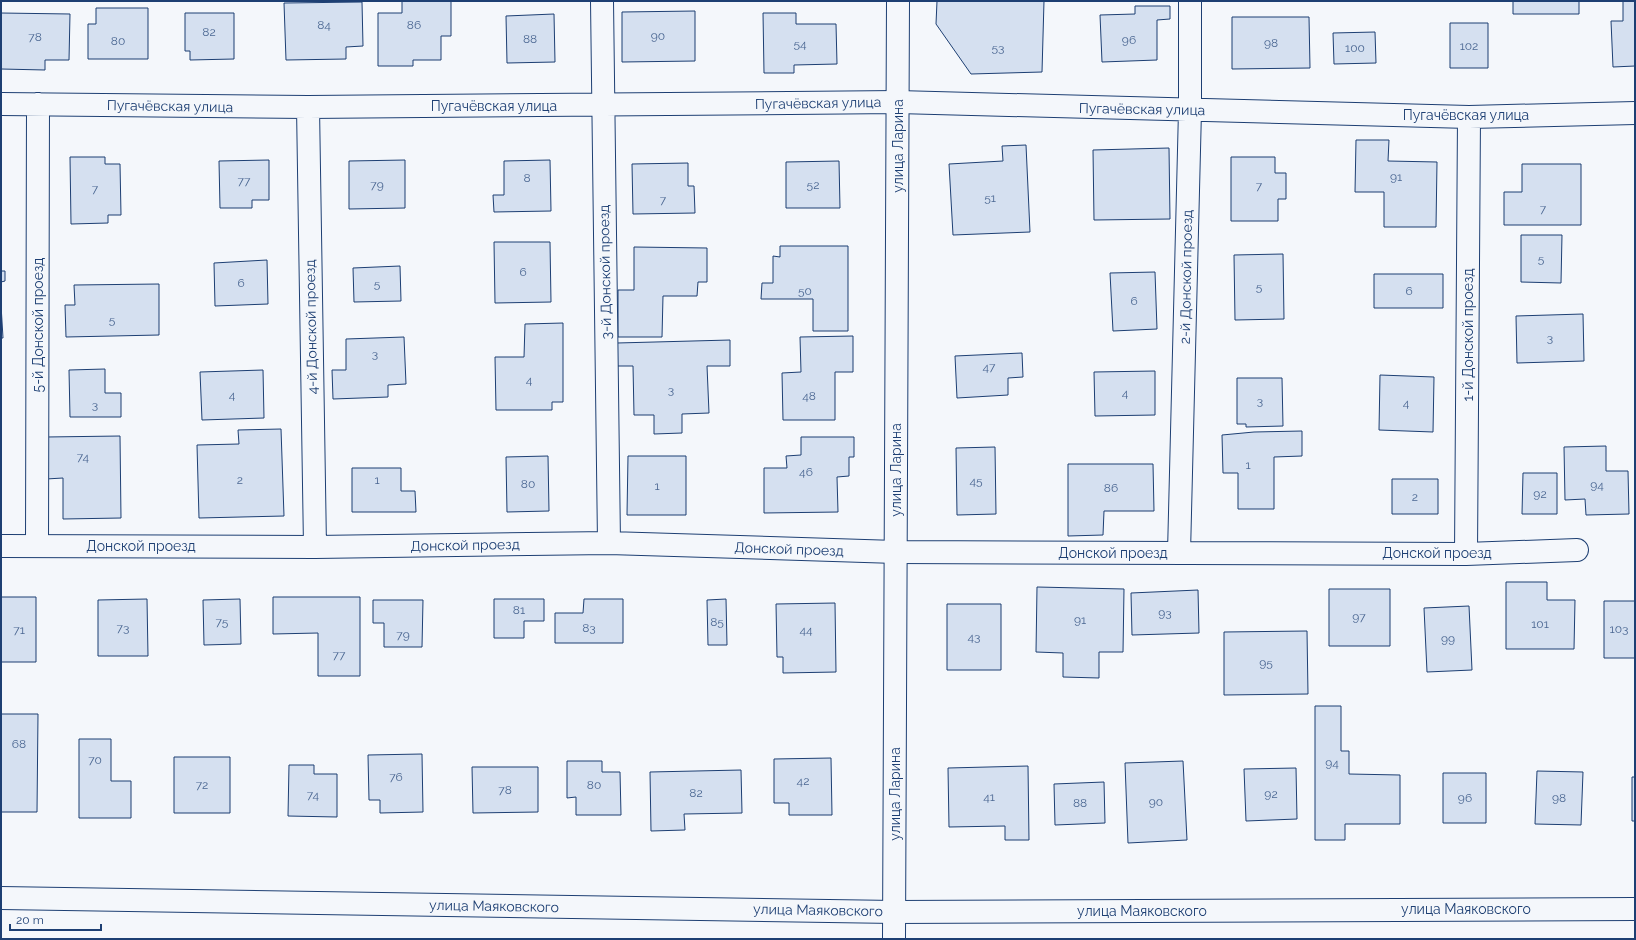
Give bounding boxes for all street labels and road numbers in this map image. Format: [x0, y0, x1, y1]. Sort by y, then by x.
street label: Пугачёвская улица [755, 94, 881, 112]
street label: Пугачёвская улица [107, 97, 233, 115]
street label: Пугачёвская улица [431, 98, 557, 114]
street label: улица Ларина [890, 99, 906, 193]
street label: Пугачёвская улица [1079, 100, 1205, 118]
street label: Пугачёвская улица [1403, 107, 1529, 123]
street label: 3-й Донской проезд [596, 205, 614, 339]
street label: 2-й Донской проезд [1177, 210, 1195, 344]
street label: 5-й Донской проезд [30, 258, 46, 392]
street label: 4-й Донской проезд [302, 259, 320, 395]
street label: 1-й Донской проезд [1460, 268, 1476, 402]
street label: улица Ларина [888, 423, 904, 517]
street label: Донской проезд [410, 536, 520, 554]
street label: Донской проезд [86, 538, 196, 554]
street label: Донской проезд [734, 539, 844, 559]
street label: Донской проезд [1058, 545, 1168, 561]
street label: Донской проезд [1382, 545, 1492, 561]
street label: улица Ларина [887, 747, 903, 841]
street label: улица Маяковского [429, 897, 559, 915]
street label: улица Маяковского [753, 901, 883, 919]
street label: улица Маяковского [1401, 901, 1531, 917]
street label: улица Маяковского [1077, 903, 1207, 919]

